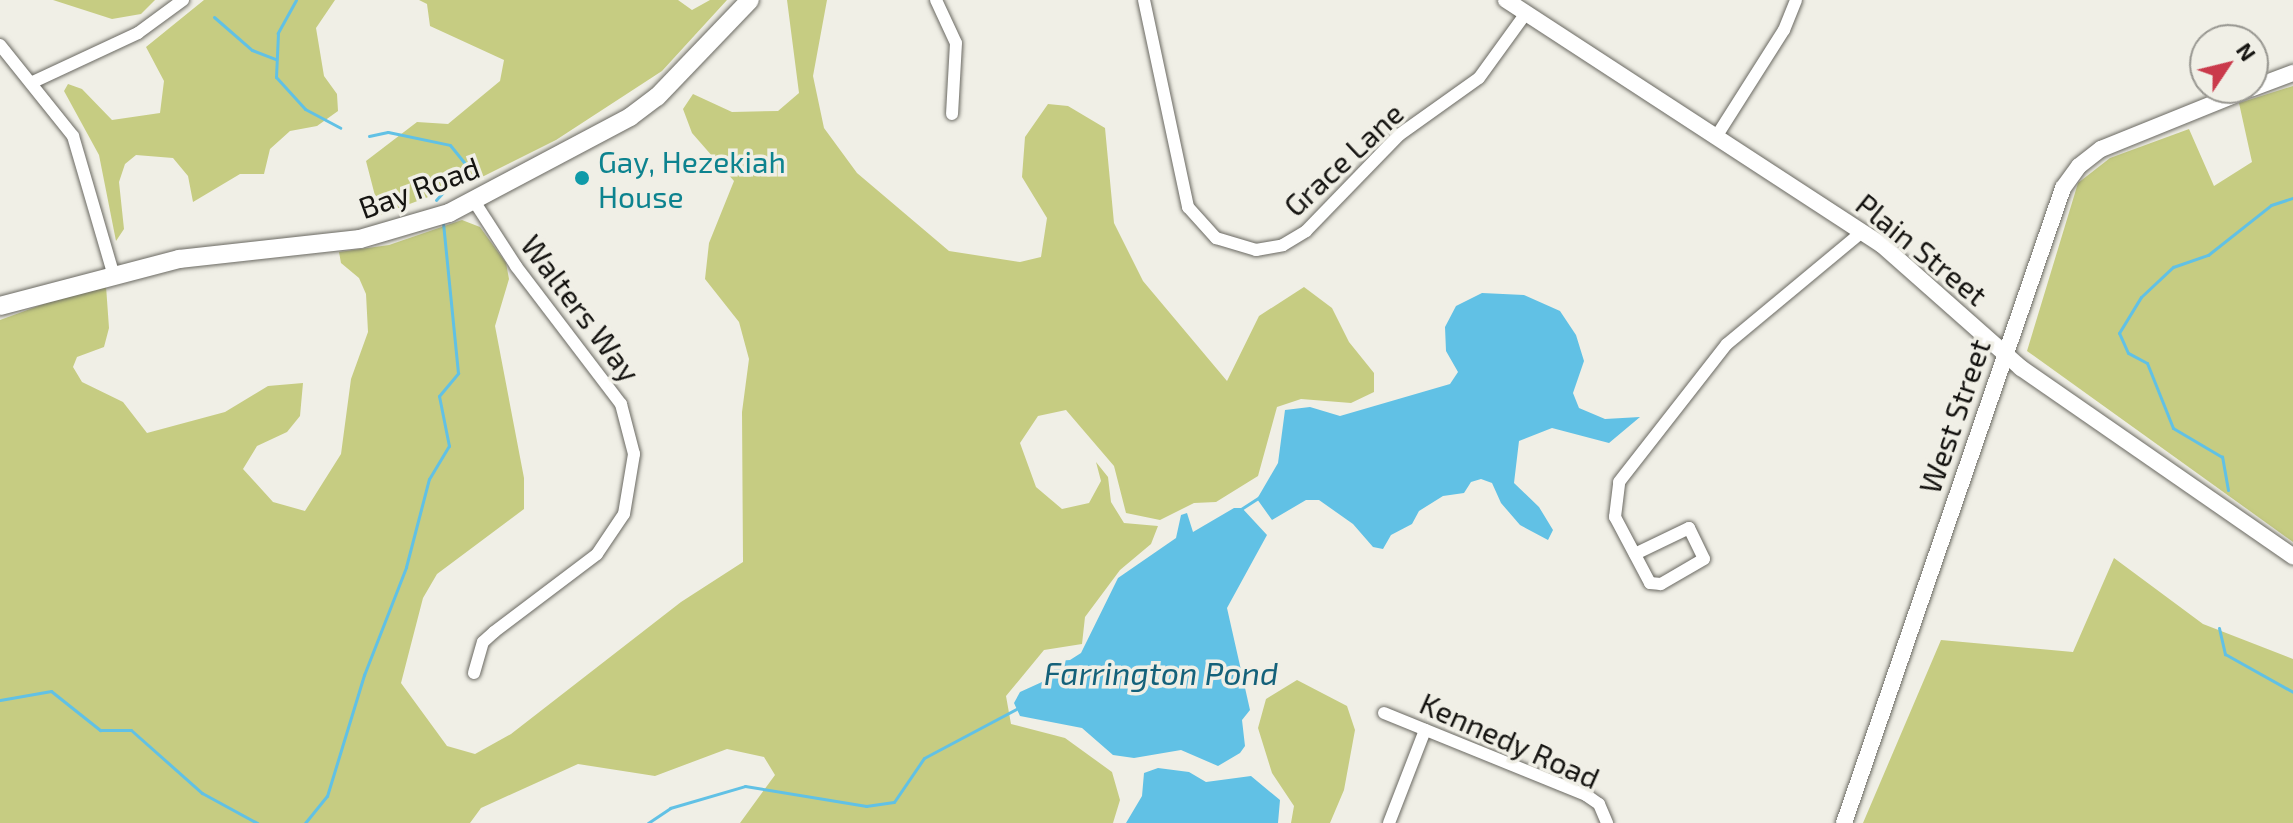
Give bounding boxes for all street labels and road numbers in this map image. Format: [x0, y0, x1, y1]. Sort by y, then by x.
street label: Grace Lane [1276, 95, 1410, 223]
street label: Bay Road [353, 148, 485, 226]
street label: Plain Street [1849, 185, 1995, 313]
street label: Walters Way [514, 227, 648, 389]
street label: West Street [1911, 334, 1997, 498]
street label: Kennedy Road [1414, 684, 1606, 796]

